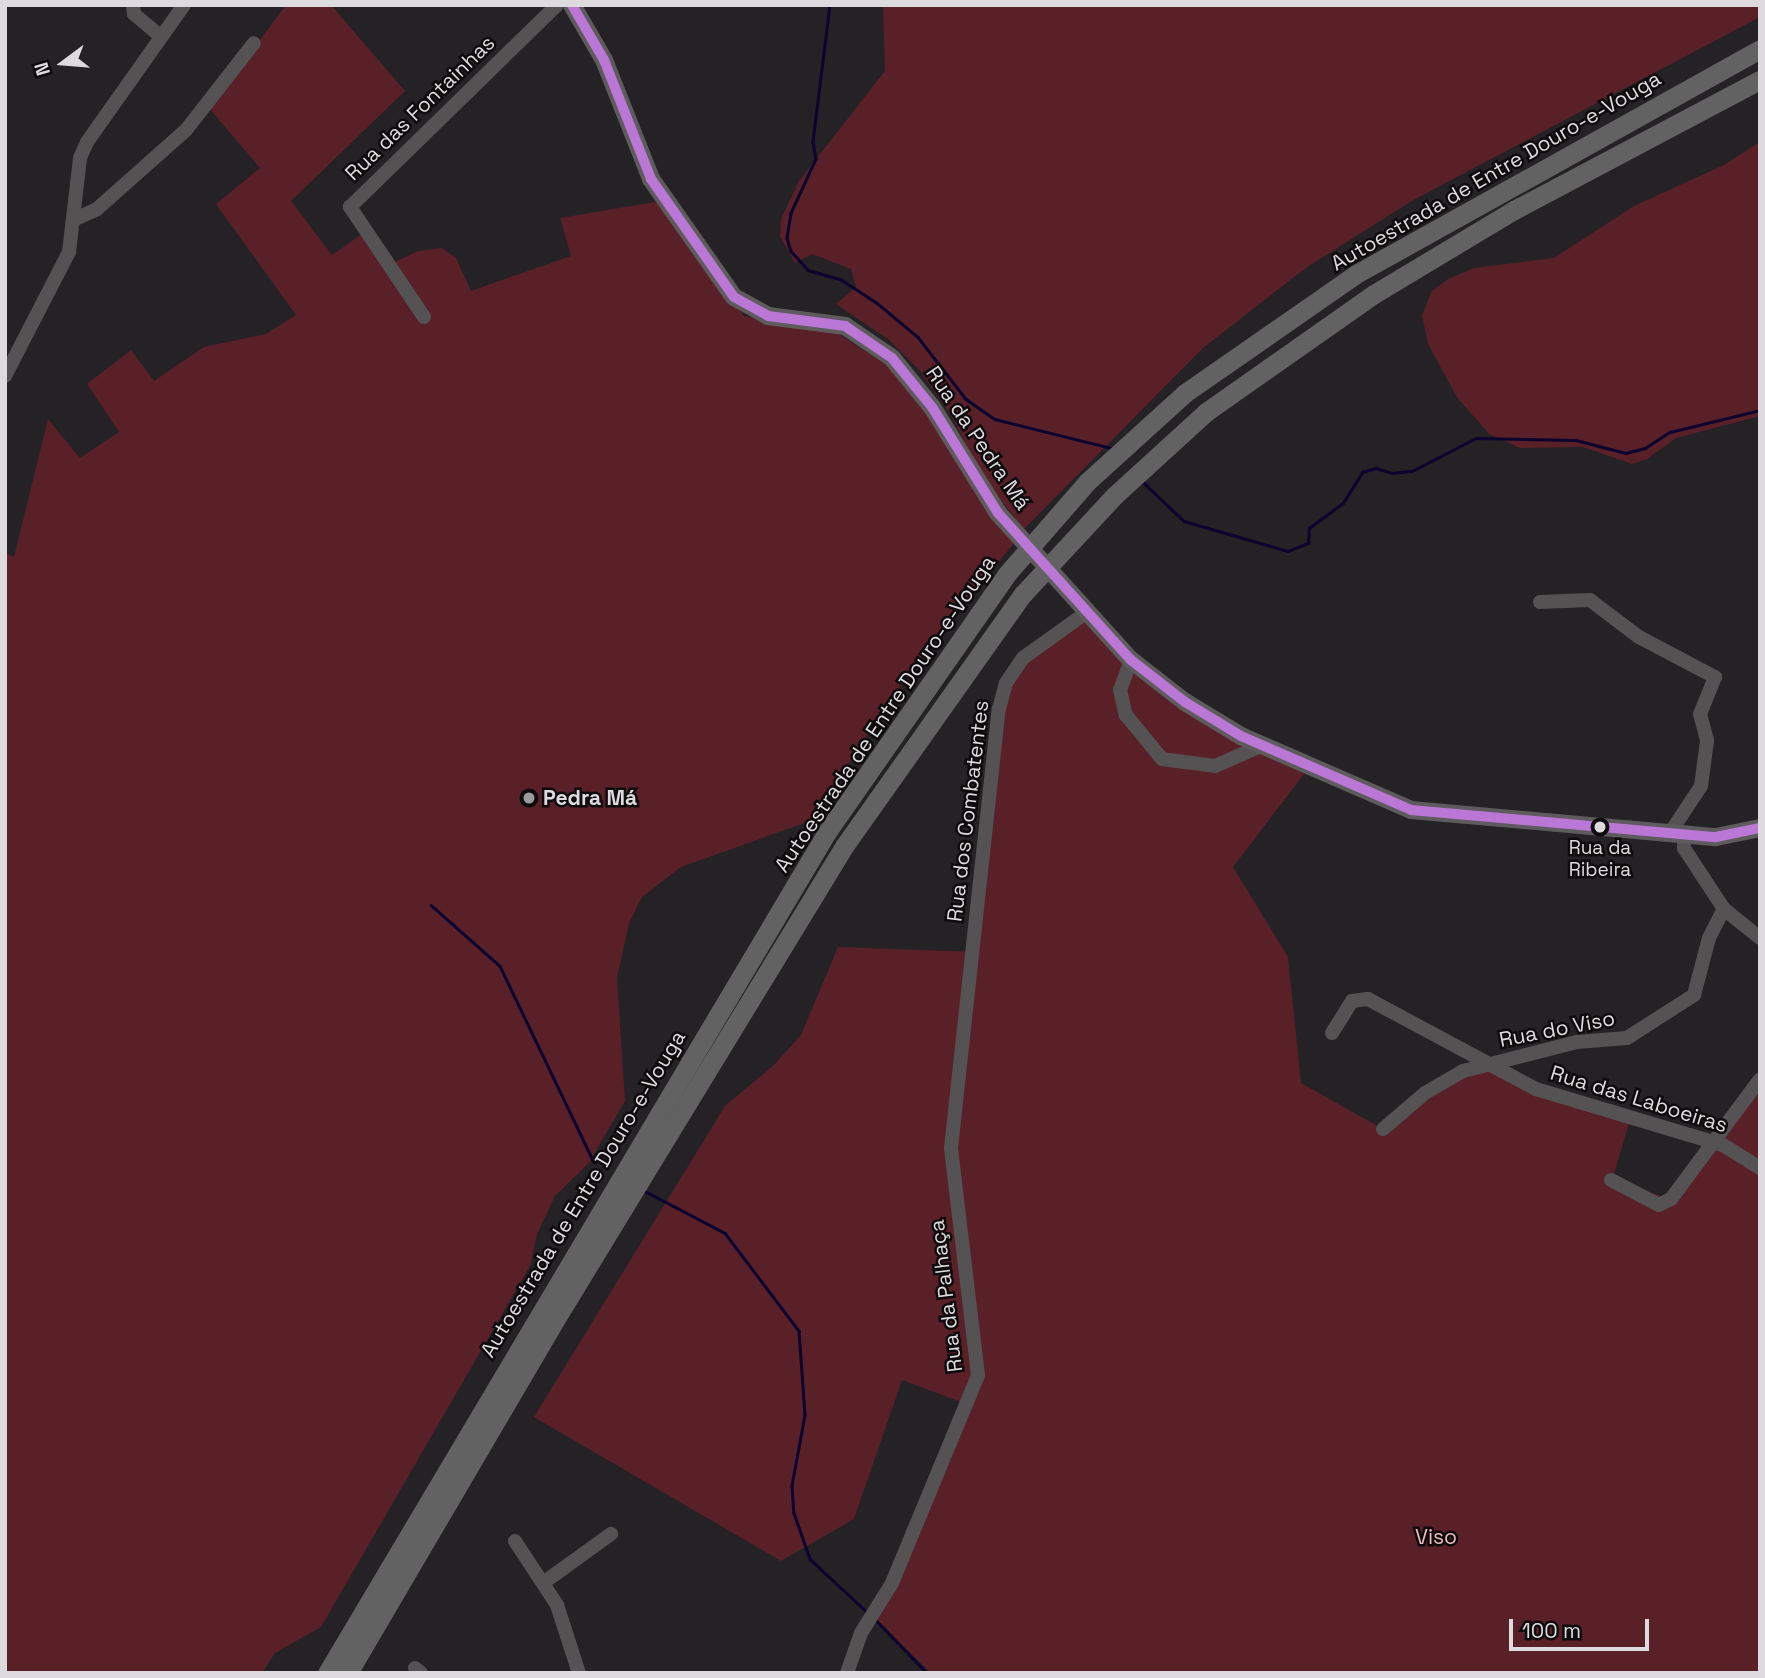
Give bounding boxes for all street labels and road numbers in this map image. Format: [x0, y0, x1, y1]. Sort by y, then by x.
street label: Rua das Fontainhas [340, 30, 500, 186]
street label: Autoestrada de Entre Douro-e-Vouga [1327, 66, 1665, 276]
street label: Rua da Pedra Má [921, 361, 1035, 515]
street label: Autoestrada de Entre Douro-e-Vouga [769, 551, 1001, 877]
street label: Rua dos Combatentes [942, 699, 994, 923]
street label: Rua do Viso [1497, 1005, 1617, 1053]
street label: Autoestrada de Entre Douro-e-Vouga [475, 1026, 691, 1362]
street label: Rua das Laboeiras [1547, 1060, 1731, 1138]
street label: Rua da Palhaça [924, 1218, 968, 1374]

